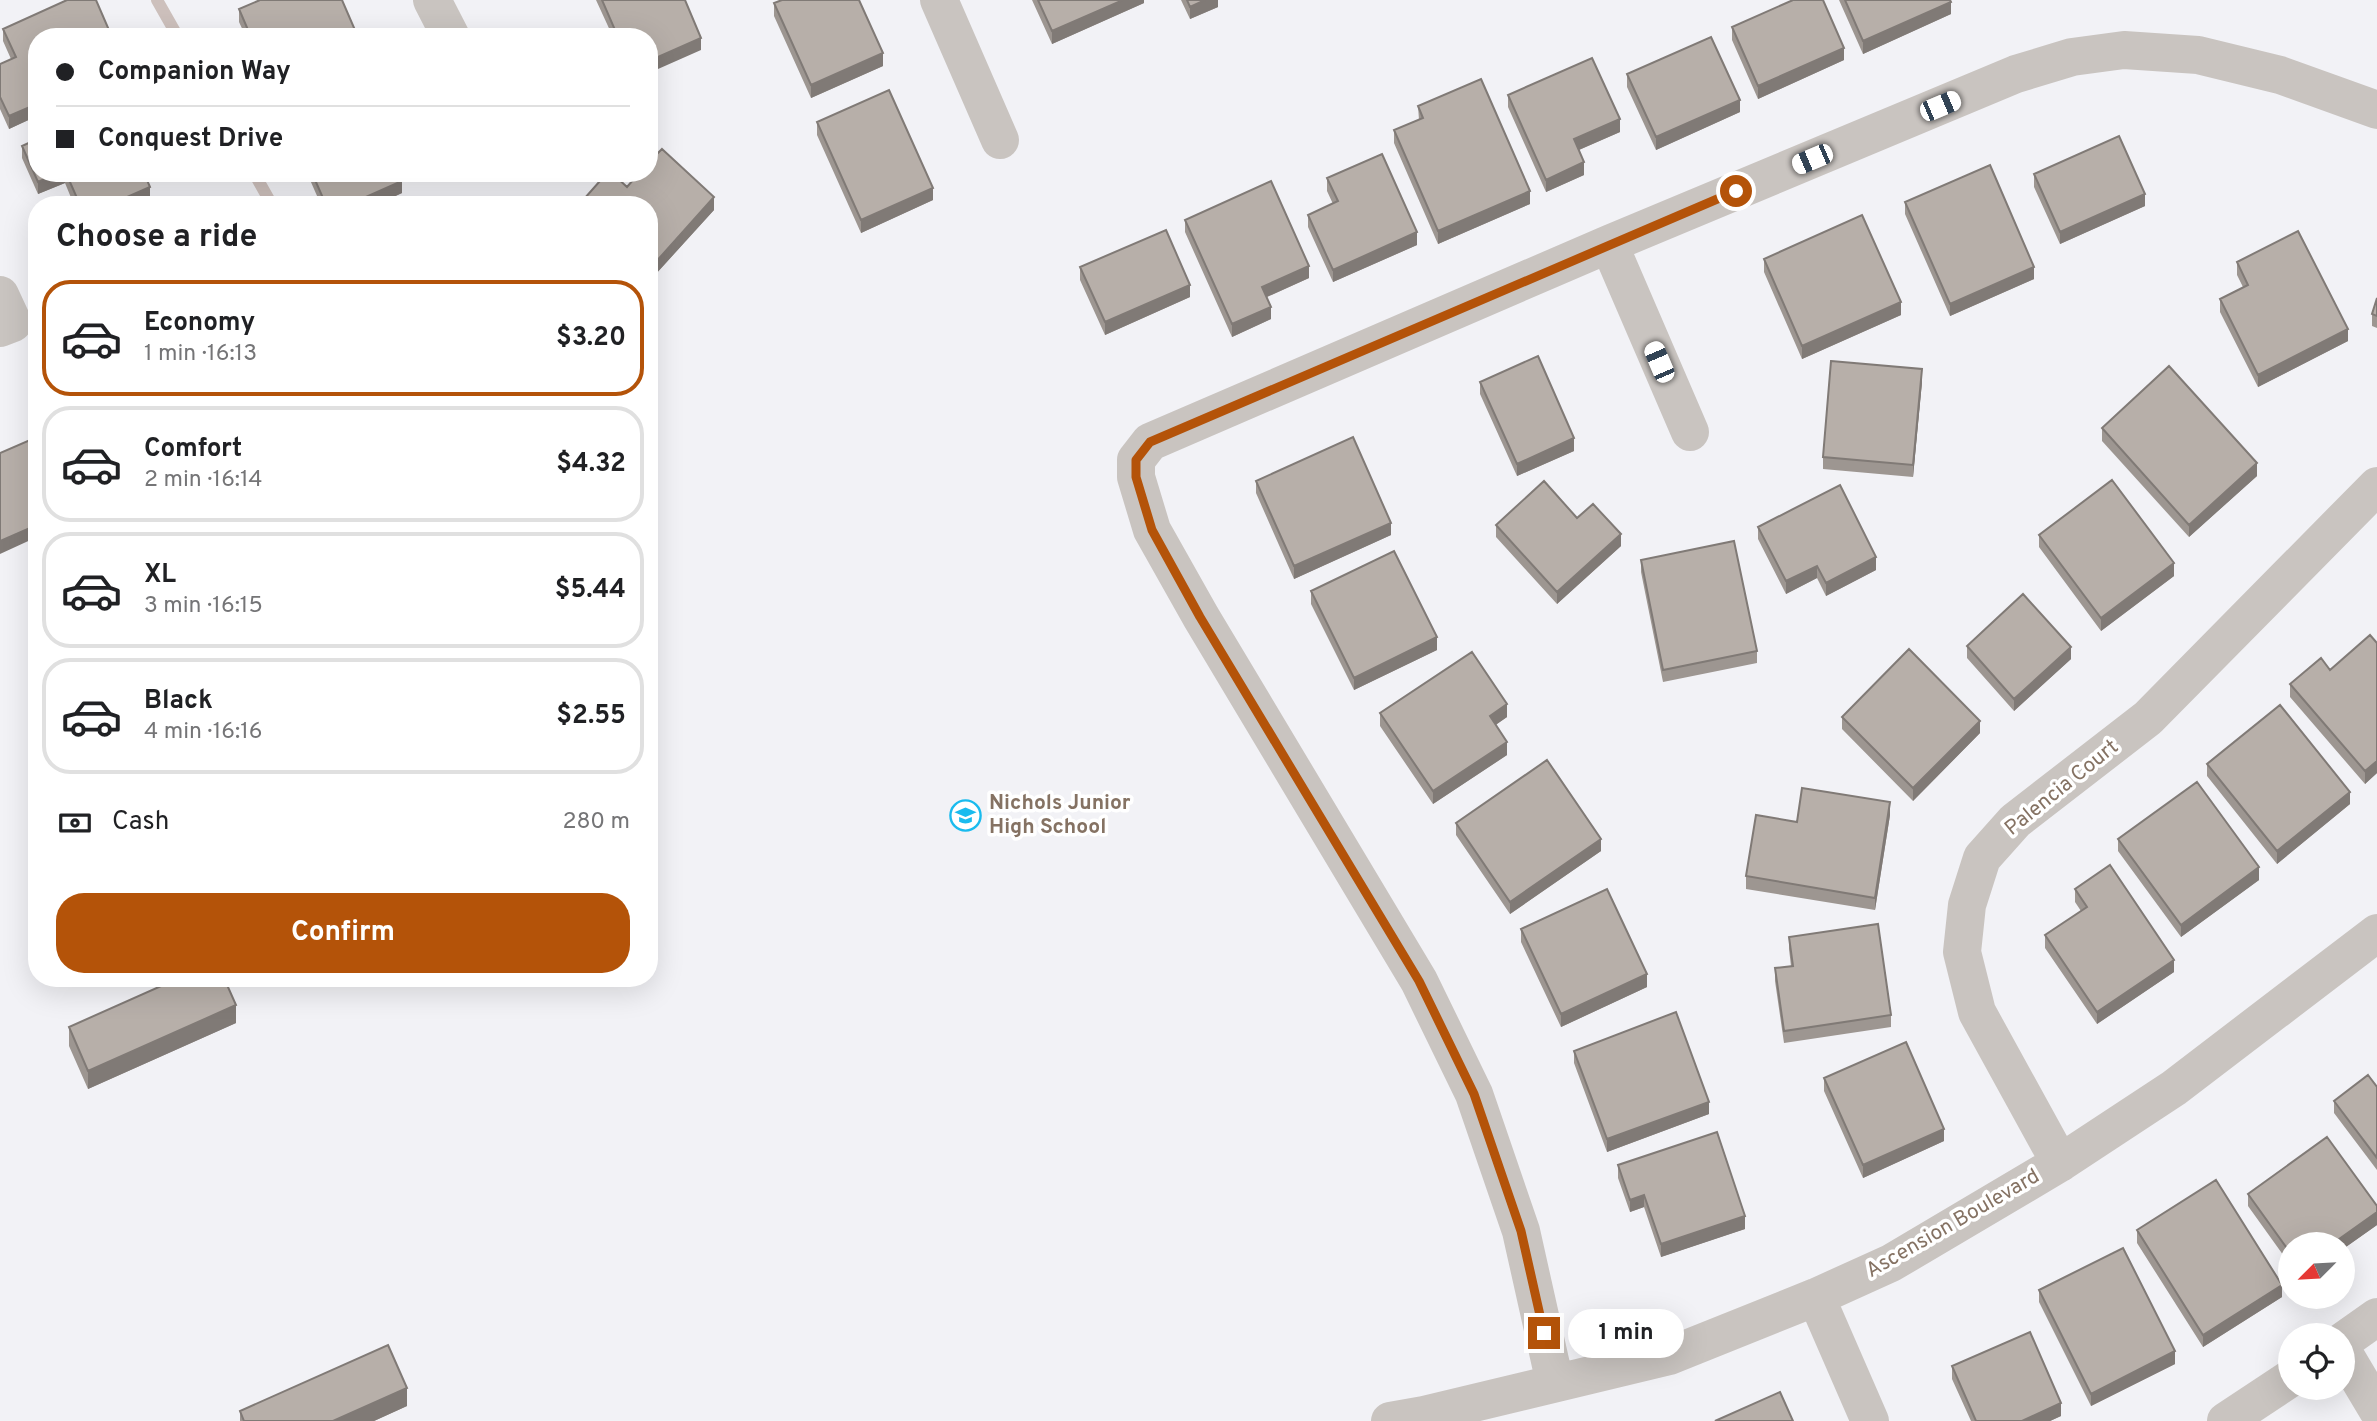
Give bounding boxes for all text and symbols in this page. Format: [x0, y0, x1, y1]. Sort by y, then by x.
text: Companion Way [98, 56, 291, 89]
car [1917, 88, 1964, 124]
text: Conquest Drive [98, 123, 283, 156]
car [1789, 141, 1836, 177]
route start [1720, 175, 1752, 207]
text: Choose a ride [56, 218, 257, 258]
icon: car [60, 307, 123, 370]
text: Economy [144, 307, 255, 340]
text: $3.20 [556, 322, 626, 355]
car [1642, 339, 1677, 385]
text: 1 min · 16:13 [144, 340, 257, 369]
icon: car [60, 433, 123, 496]
text: Comfort [144, 433, 242, 466]
text: $4.32 [556, 448, 626, 481]
text: 2 min · 16:14 [144, 466, 262, 495]
icon: car [60, 559, 123, 622]
text: XL [144, 559, 176, 592]
text: $5.44 [555, 574, 626, 607]
text: 3 min · 16:15 [144, 592, 263, 621]
icon: car [60, 685, 123, 748]
text: Black [144, 685, 213, 718]
text: $2.55 [556, 700, 626, 733]
text: 4 min · 16:16 [144, 718, 263, 747]
street label: Palencia Court [2000, 734, 2124, 842]
place label: Nichols Junior High School [989, 790, 1131, 841]
school or university icon: Nichols Junior High School [949, 798, 983, 832]
icon: cash [56, 804, 94, 842]
text: Cash [112, 806, 169, 839]
text: 280 m [562, 808, 630, 837]
button: Confirm [56, 893, 630, 973]
street label: Ascension Boulevard [1861, 1163, 2045, 1285]
north arrow [2278, 1232, 2356, 1309]
map controls [2278, 1232, 2355, 1400]
callout: 1 min [1568, 1308, 1684, 1358]
route end [1528, 1317, 1560, 1349]
text: 1 min [1598, 1319, 1654, 1348]
button: locate [2278, 1323, 2355, 1400]

